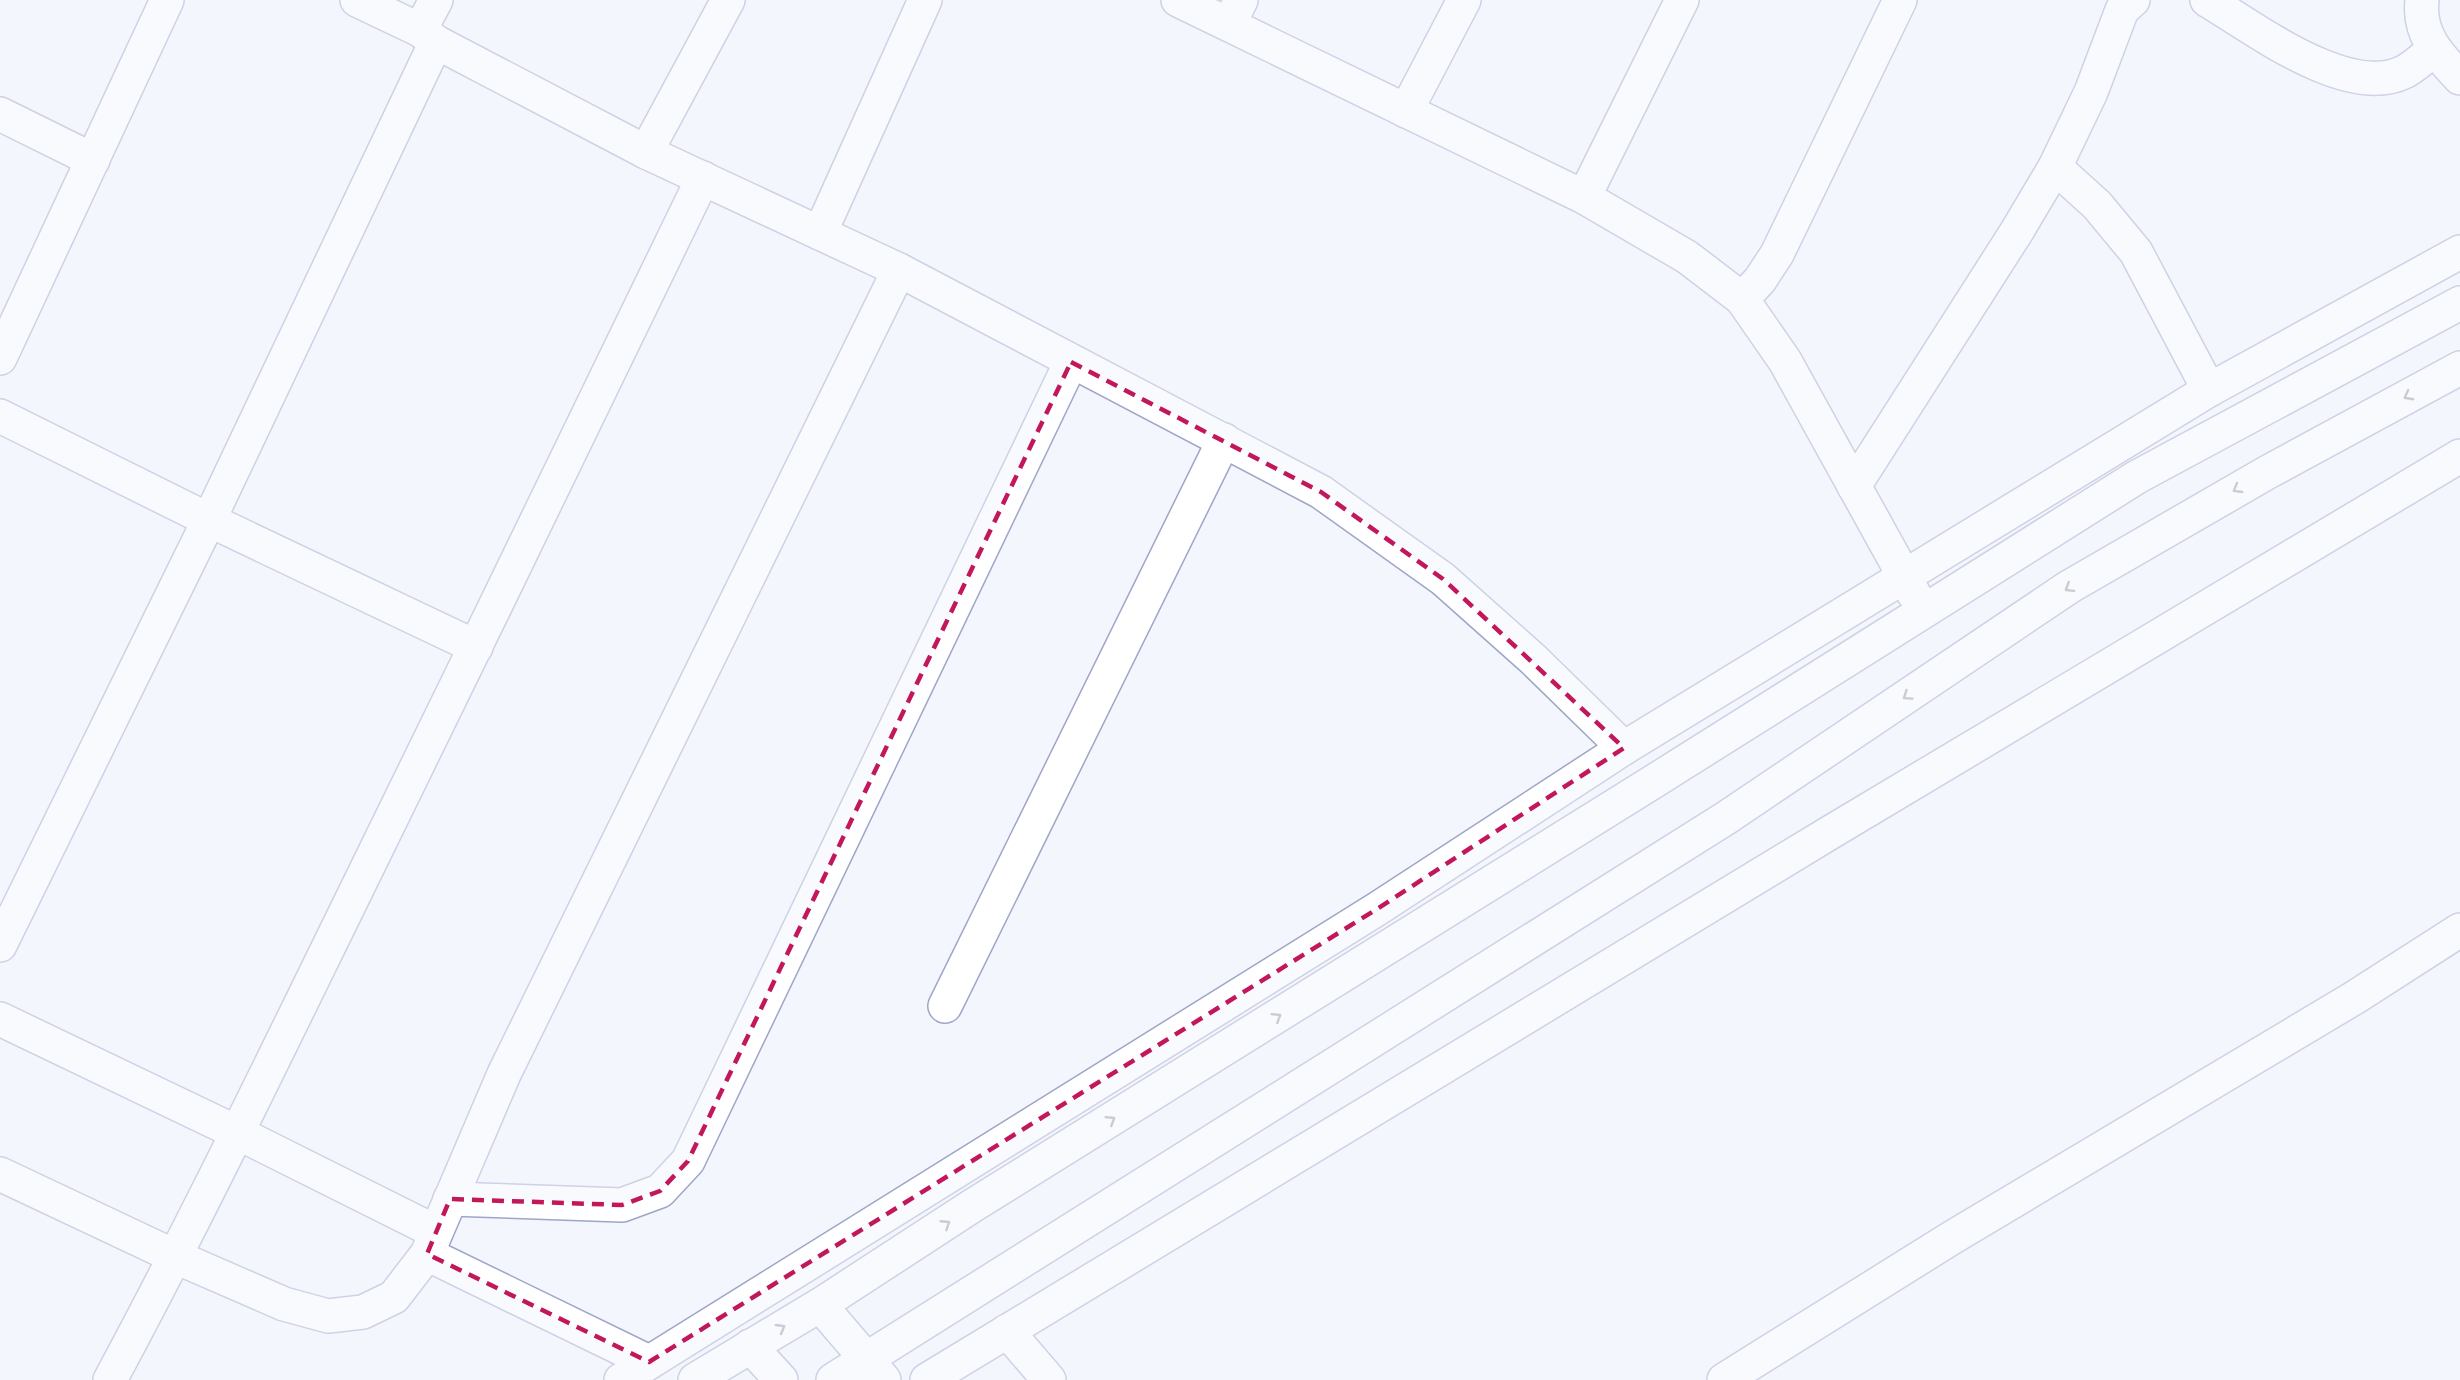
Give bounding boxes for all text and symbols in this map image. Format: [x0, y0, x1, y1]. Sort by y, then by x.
one-way arrow [2404, 389, 2415, 400]
one-way arrow [2233, 482, 2243, 493]
one-way arrow [2065, 580, 2075, 592]
one-way arrow [1903, 689, 1914, 700]
one-way arrow [1271, 1012, 1281, 1024]
one-way arrow [1104, 1116, 1115, 1127]
one-way arrow [940, 1219, 950, 1231]
one-way arrow [775, 1323, 785, 1335]

